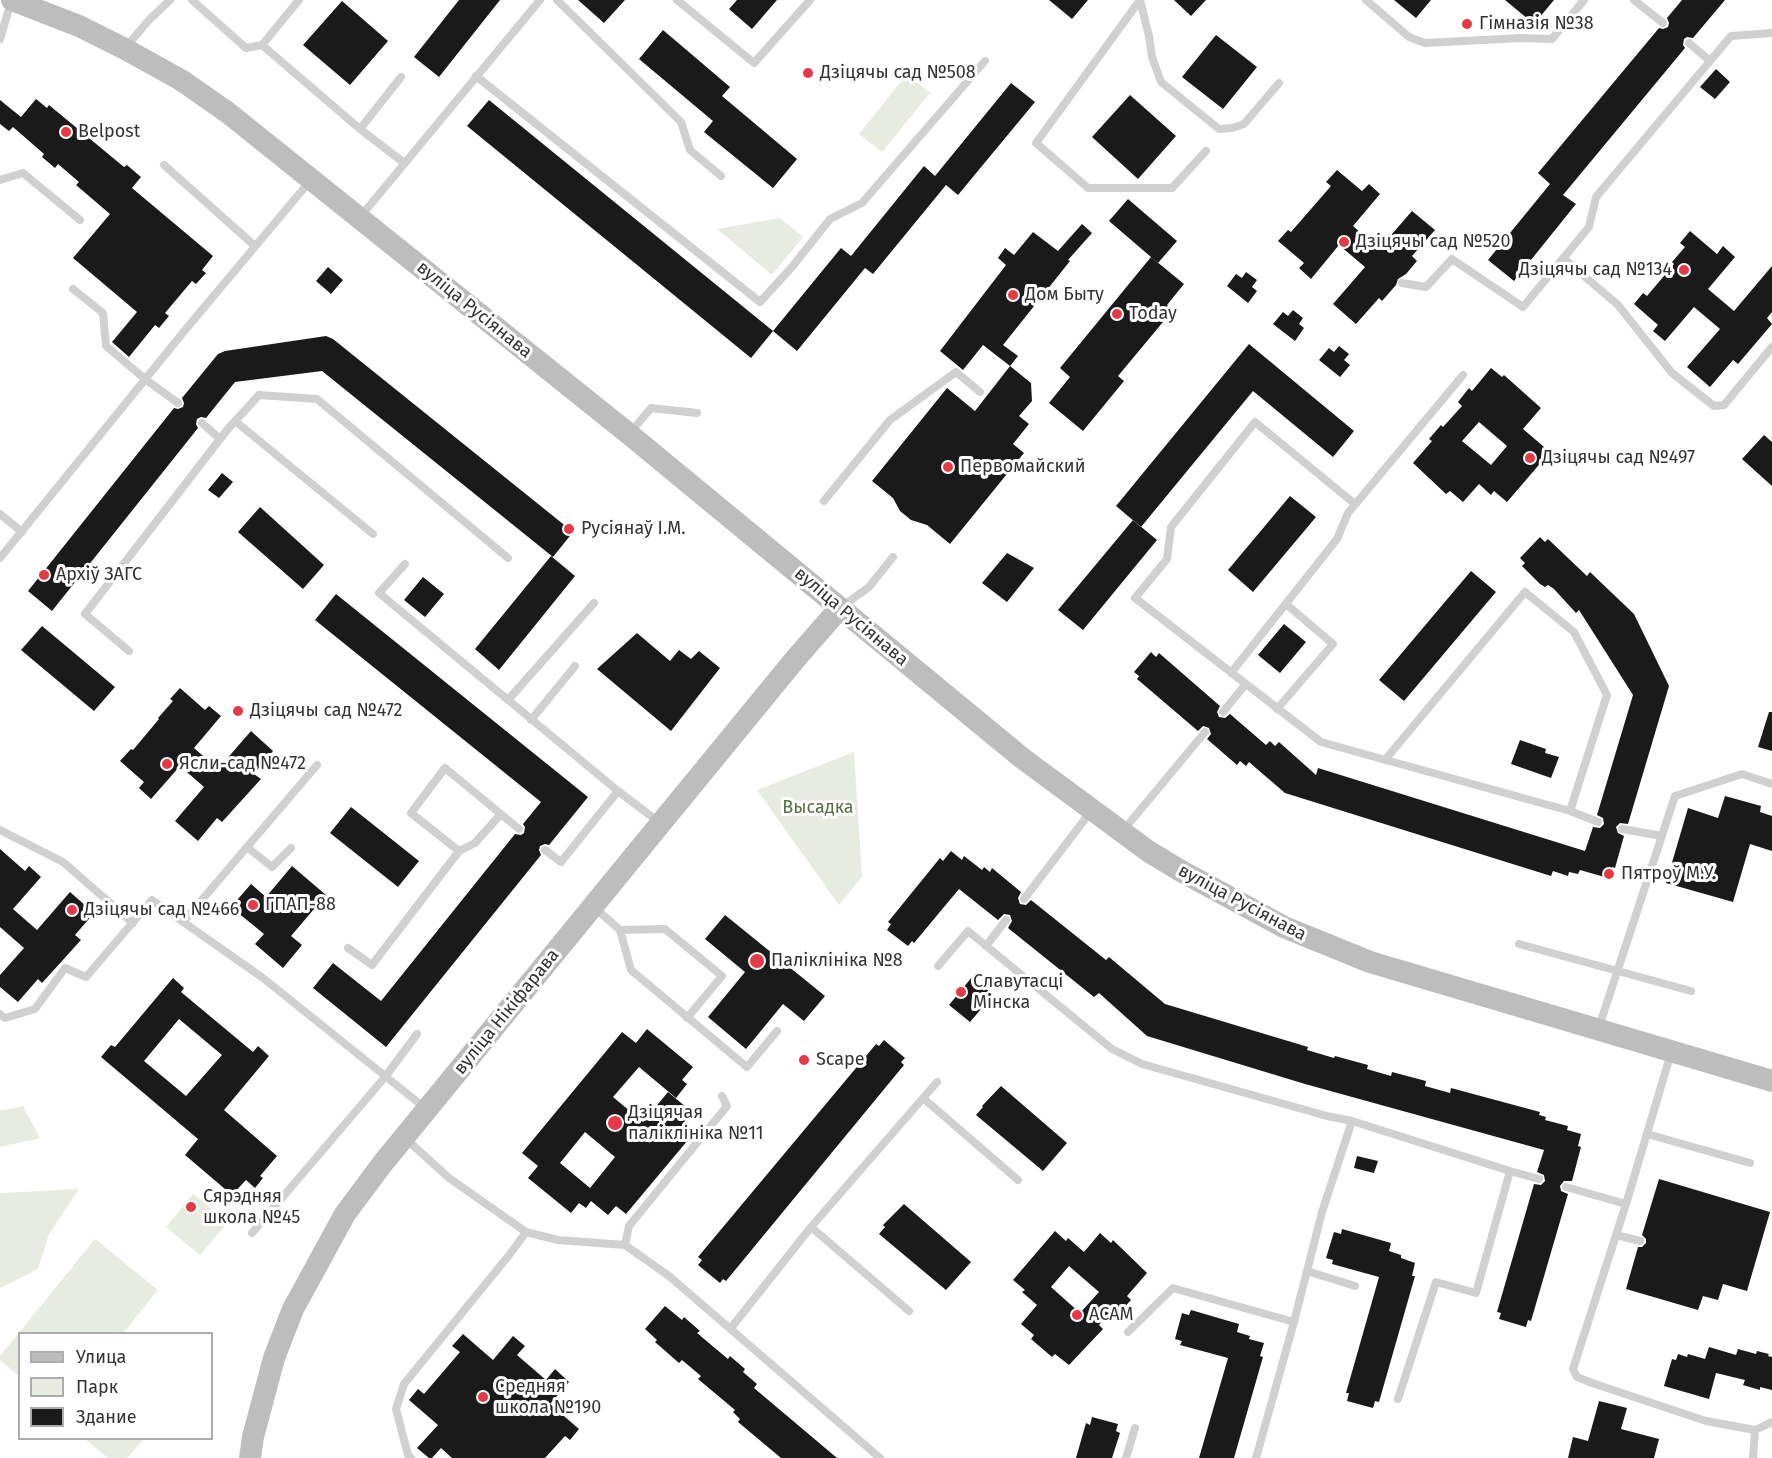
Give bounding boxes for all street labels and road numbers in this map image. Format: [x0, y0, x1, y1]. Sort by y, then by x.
street label: вуліца Русіянава [412, 257, 536, 363]
street label: вуліца Русіянава [790, 563, 912, 671]
street label: вуліца Русіянава [1174, 860, 1310, 946]
street label: вуліца Нікіфарава [450, 945, 564, 1079]

